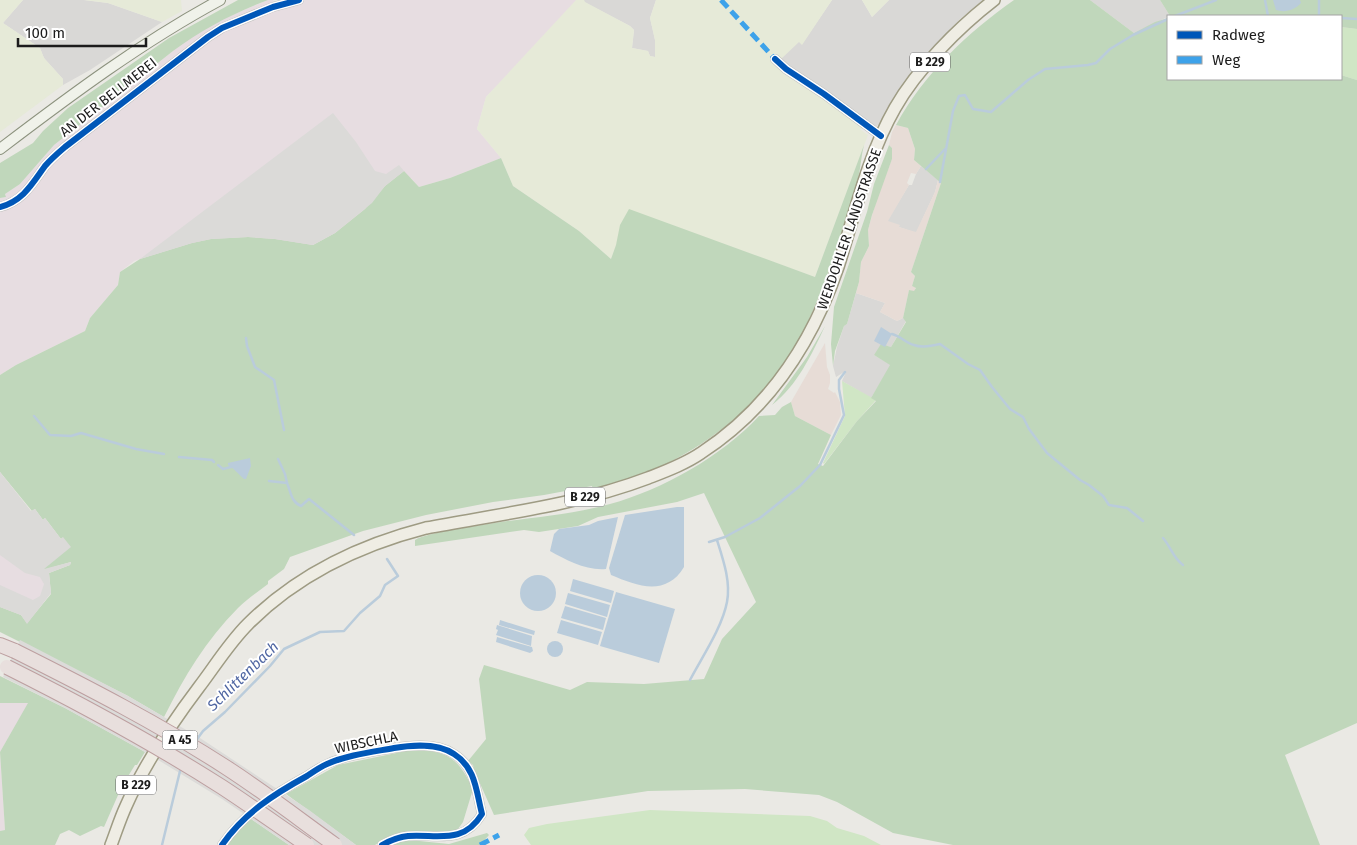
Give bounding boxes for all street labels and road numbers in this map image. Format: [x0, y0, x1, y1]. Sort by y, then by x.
road number: B 229 [910, 52, 950, 72]
street label: AN DER BELLMEREI [56, 54, 160, 140]
street label: WERDOHLER LANDSTRASSE [814, 146, 885, 312]
road number: B 229 [565, 488, 605, 507]
street label: WIBSCHLA [333, 728, 399, 757]
road number: A 45 [162, 730, 198, 750]
road number: B 229 [116, 776, 156, 794]

